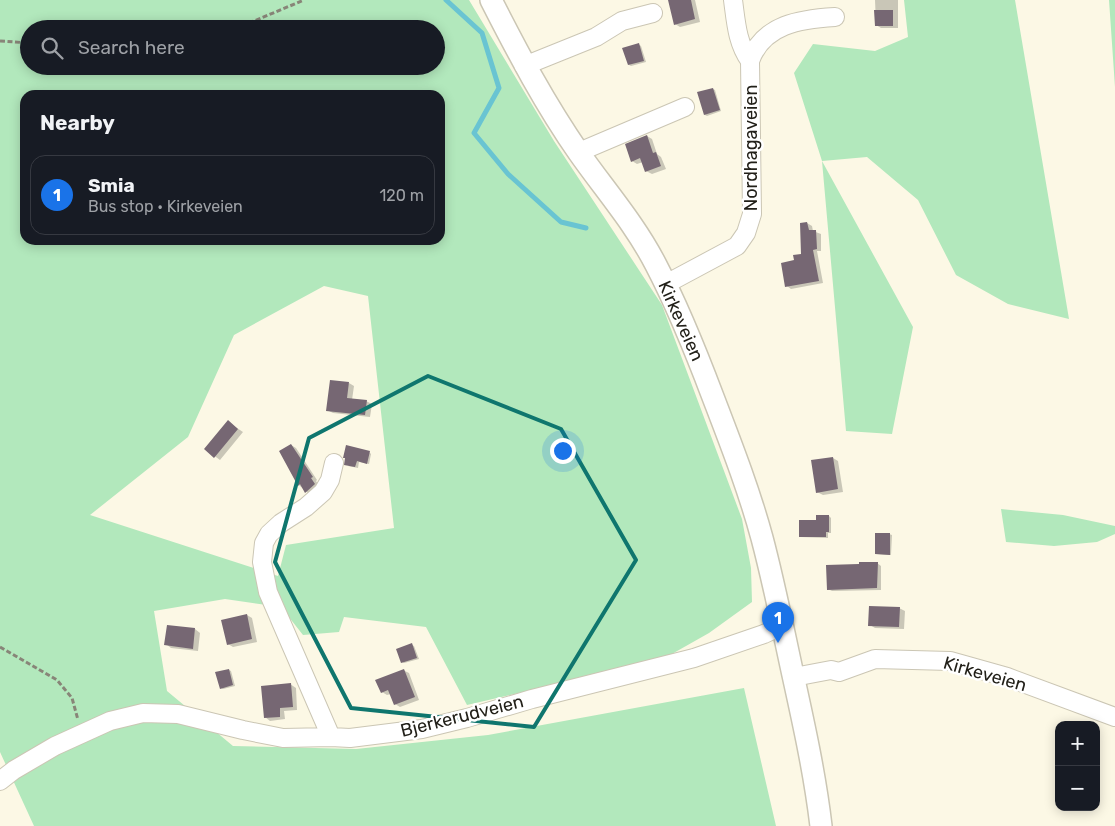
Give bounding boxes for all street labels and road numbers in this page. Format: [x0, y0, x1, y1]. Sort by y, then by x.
street label: Nordhagaveien [740, 85, 762, 211]
street label: Kirkeveien [654, 277, 708, 365]
street label: Kirkeveien [941, 652, 1029, 696]
street label: Bjerkerudveien [398, 690, 526, 742]

